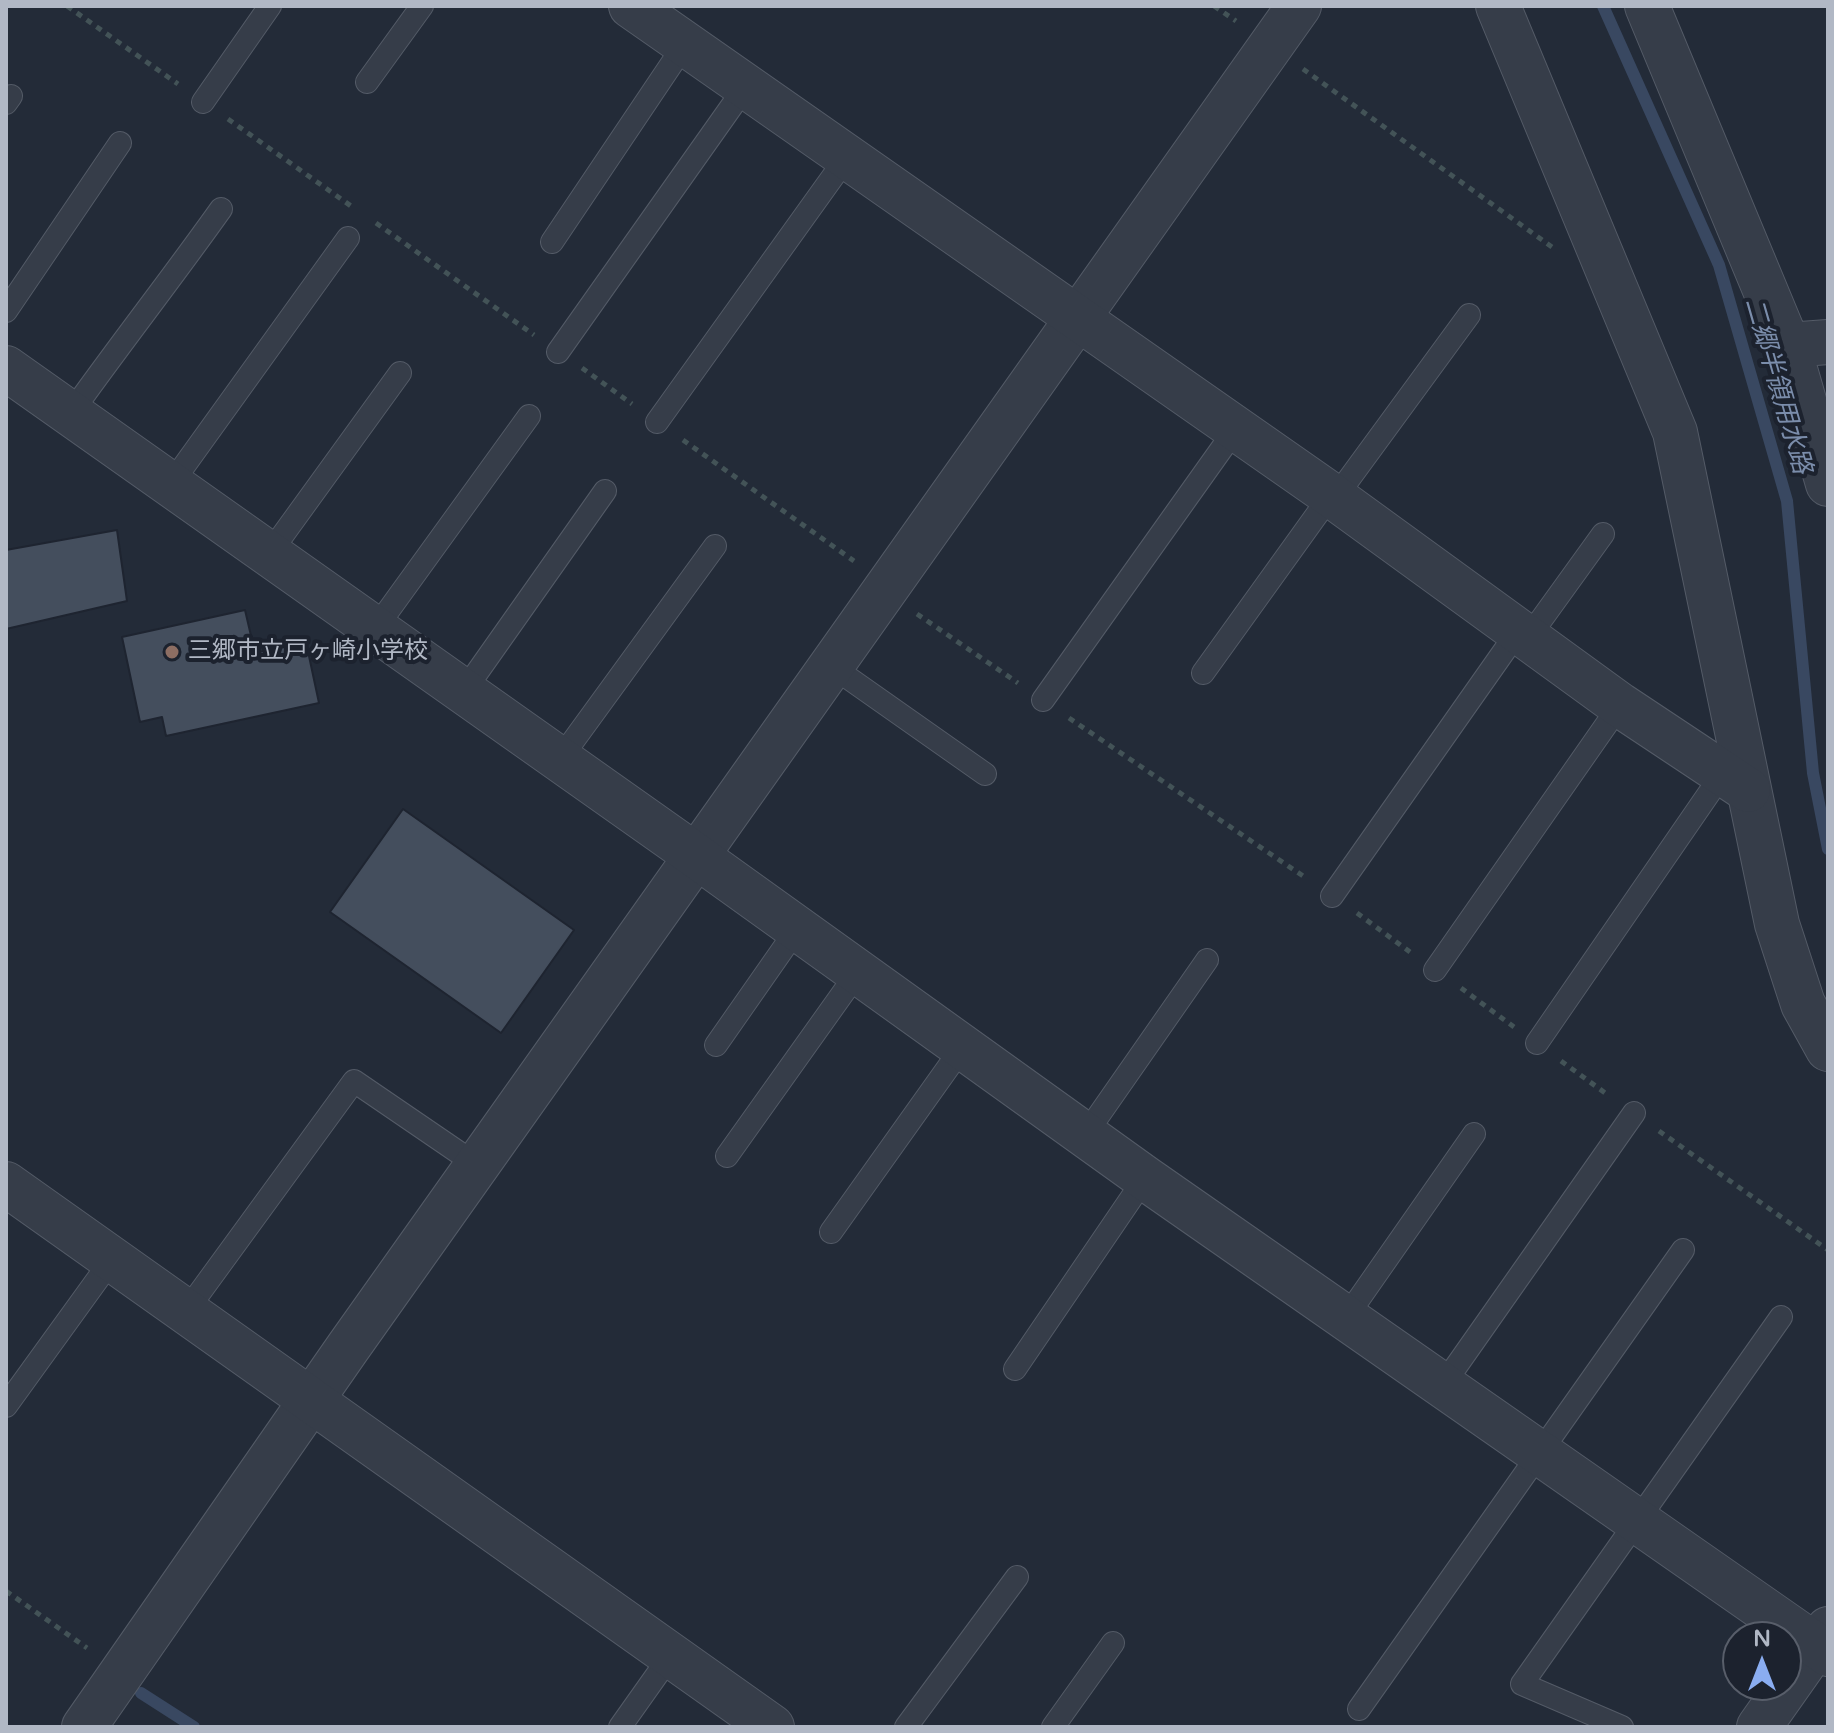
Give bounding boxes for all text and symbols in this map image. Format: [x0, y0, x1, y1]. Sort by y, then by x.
water label: 二郷半領用水路 [1737, 294, 1817, 478]
place label: 三郷市立戸ヶ崎小学校 [188, 638, 428, 666]
marker: 三郷市立戸ヶ崎小学校 [163, 643, 181, 661]
north arrow [1722, 1621, 1802, 1701]
text: N [1753, 1626, 1771, 1652]

